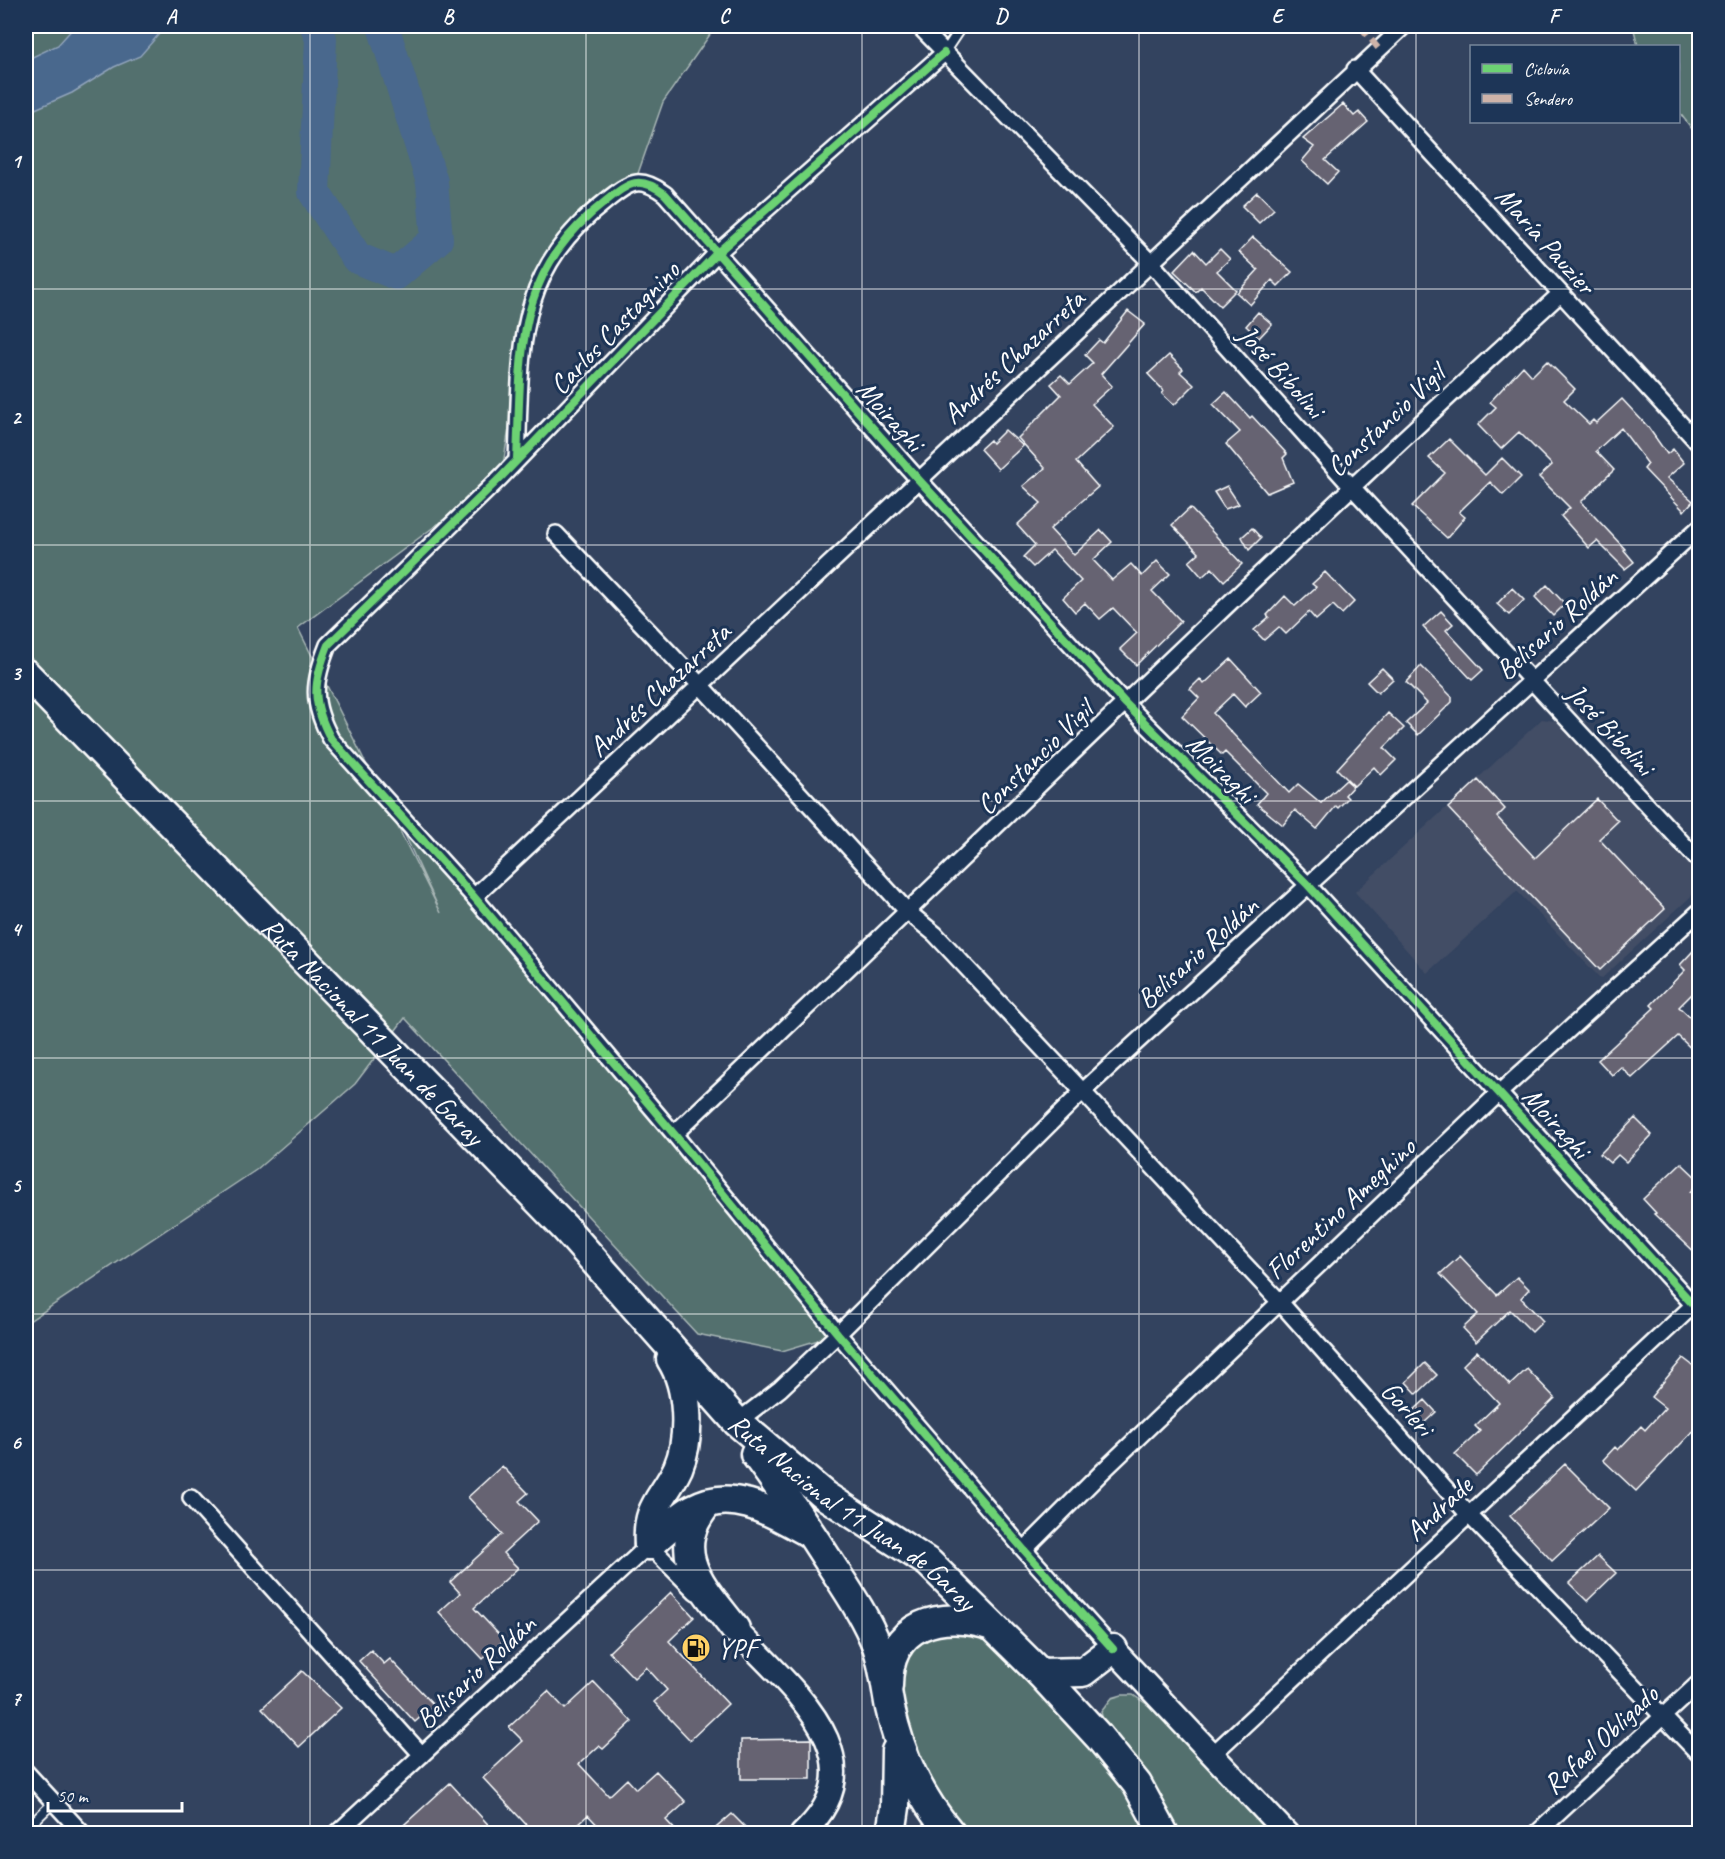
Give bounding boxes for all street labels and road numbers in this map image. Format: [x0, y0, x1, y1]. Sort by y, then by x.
street label: María Pauzier [1488, 179, 1605, 303]
street label: Carlos Castagnino [542, 252, 688, 402]
street label: Andrés Chazarreta [935, 280, 1093, 431]
street label: José Bibolini [1229, 316, 1335, 428]
street label: Constancio Vigil [1319, 353, 1456, 484]
street label: Moiraghi [849, 372, 934, 461]
street label: Belisario Roldán [1488, 559, 1626, 687]
street label: Andrés Chazarreta [581, 613, 739, 764]
street label: José Bibolini [1558, 674, 1665, 786]
street label: Constancio Vigil [969, 689, 1104, 822]
street label: Moiraghi [1179, 726, 1267, 813]
street label: Belisario Roldán [1129, 888, 1267, 1016]
street label: Ruta Nacional 11 Juan de Garay [254, 910, 493, 1154]
street label: Moiraghi [1515, 1079, 1600, 1168]
street label: Florentino Ameghino [1258, 1128, 1424, 1287]
street label: Gorleri [1374, 1373, 1444, 1446]
street label: Ruta Nacional 11 Juan de Garay [721, 1405, 986, 1620]
street label: Andrade [1397, 1467, 1481, 1548]
street label: Belisario Roldán [408, 1606, 544, 1736]
street label: Rafael Obligado [1535, 1676, 1667, 1802]

